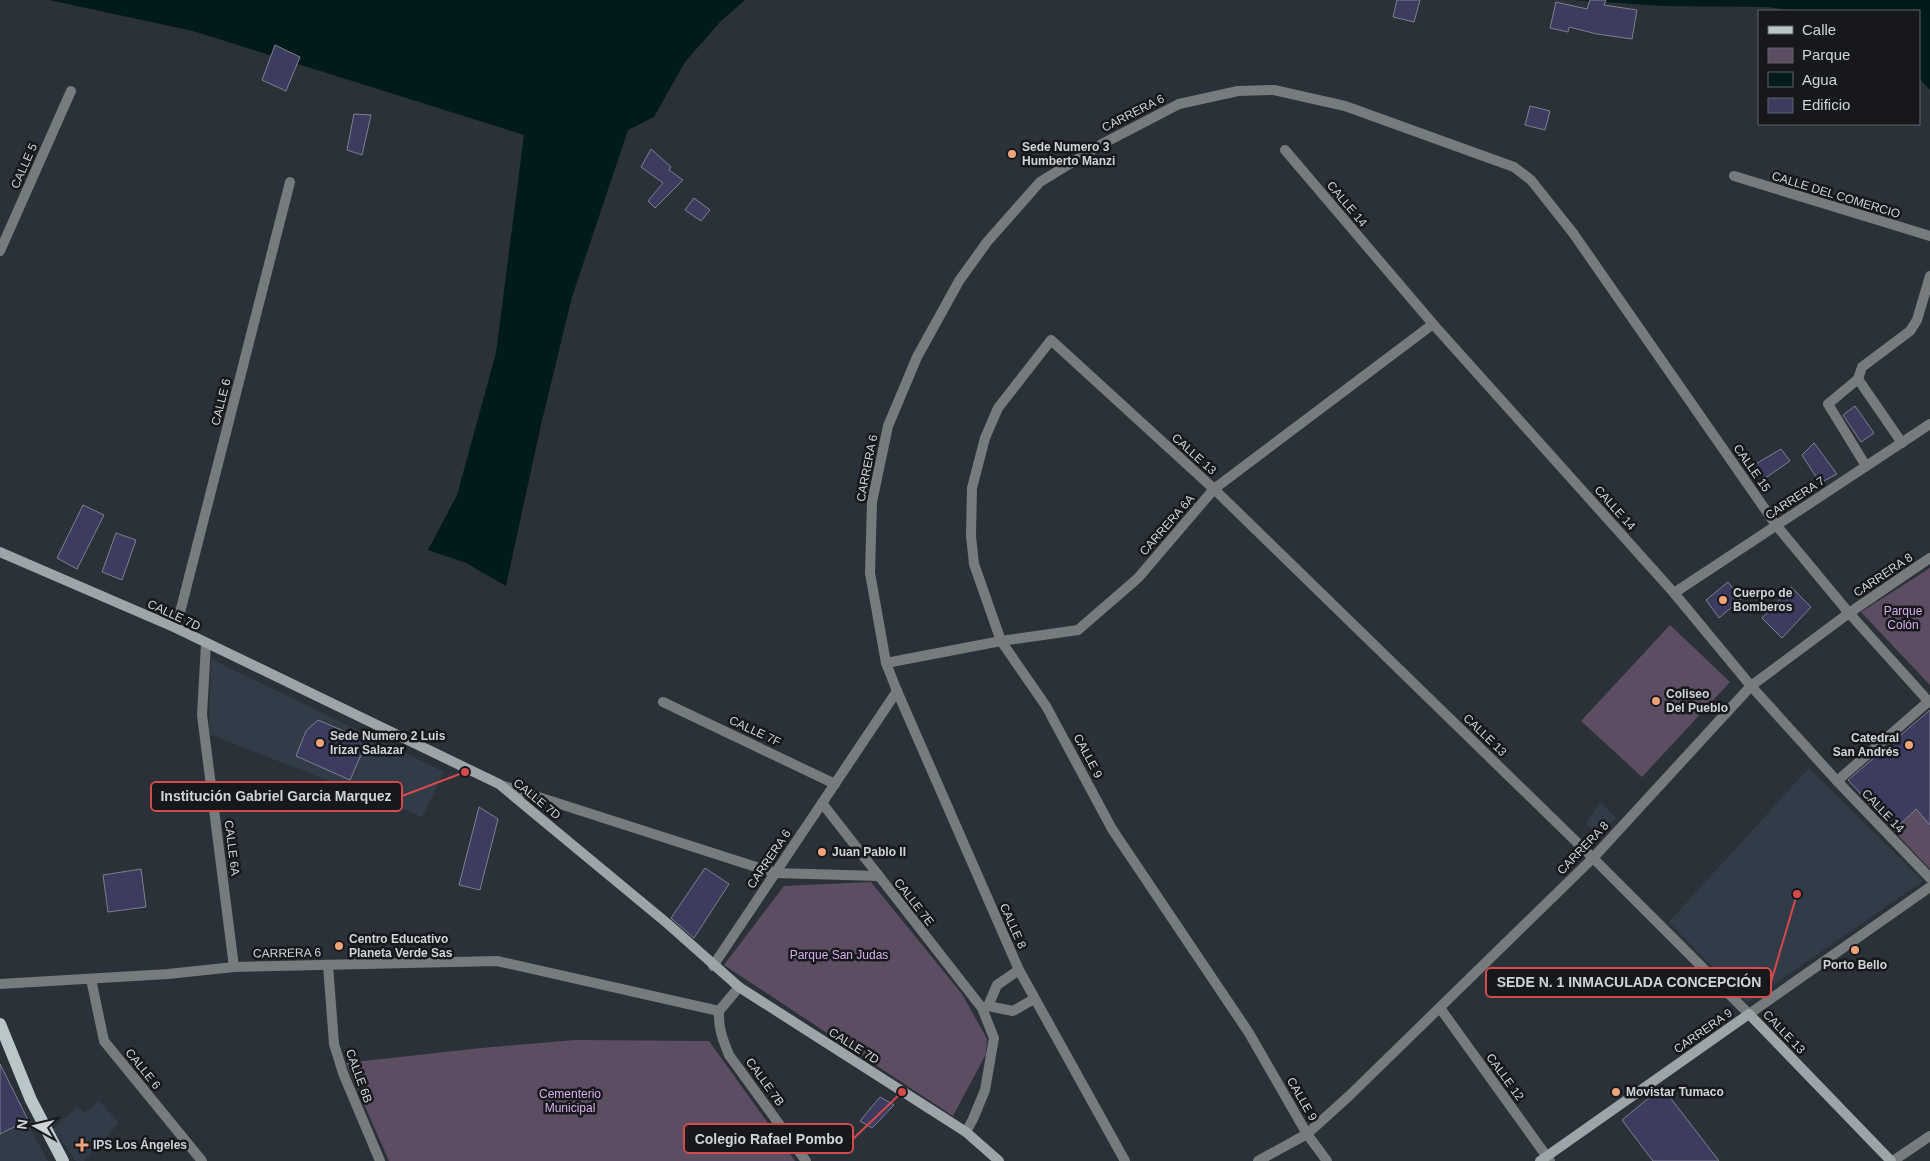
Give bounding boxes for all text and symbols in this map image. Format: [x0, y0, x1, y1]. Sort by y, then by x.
legend [1758, 10, 1920, 125]
text: Calle [1802, 21, 1836, 38]
text: Parque [1802, 46, 1850, 63]
text: Agua [1802, 71, 1838, 88]
street label: CARRERA 6 [1100, 91, 1167, 135]
text: Edificio [1802, 96, 1850, 113]
place label: Sede Numero 3 Humberto Manzi [1022, 140, 1115, 168]
street label: CALLE 5 [8, 141, 40, 191]
marker: Sede Numero 3 Humberto Manzi [1006, 148, 1018, 160]
street label: CALLE DEL COMERCIO [1770, 169, 1902, 221]
street label: CALLE 14 [1324, 179, 1370, 230]
street label: CALLE 6 [208, 377, 234, 427]
street label: CALLE 13 [1169, 430, 1219, 478]
street label: CARRERA 6 [854, 433, 880, 503]
street label: CALLE 15 [1731, 442, 1774, 495]
street label: CARRERA 7 [1763, 473, 1828, 522]
street label: CALLE 14 [1591, 483, 1639, 533]
street label: CARRERA 6A [1137, 492, 1197, 558]
street label: CARRERA 8 [1851, 550, 1915, 600]
place label: Cuerpo de Bomberos [1733, 586, 1793, 614]
marker: Cuerpo de Bomberos [1717, 594, 1729, 606]
street label: CALLE 7D [145, 597, 203, 633]
park label: Parque Colón [1884, 604, 1923, 632]
place label: Coliseo Del Pueblo [1666, 687, 1728, 715]
marker: Coliseo Del Pueblo [1650, 695, 1662, 707]
street label: CALLE 13 [1460, 711, 1510, 759]
street label: CALLE 7F [727, 713, 783, 749]
place label: Sede Numero 2 Luis Irizar Salazar [330, 729, 446, 757]
place label: Catedral San Andrés [1833, 731, 1899, 759]
street label: CALLE 9 [1071, 732, 1106, 781]
marker: Sede Numero 2 Luis Irizar Salazar [314, 737, 326, 749]
marker: Catedral San Andrés [1903, 739, 1915, 751]
street label: CALLE 7D [511, 776, 564, 822]
callout: Institución Gabriel Garcia Marquez [151, 782, 402, 811]
street label: CALLE 14 [1859, 786, 1907, 836]
text: Institución Gabriel Garcia Marquez [160, 788, 392, 804]
street label: CARRERA 8 [1554, 818, 1612, 877]
street label: CALLE 6A [222, 819, 242, 877]
street label: CARRERA 6 [744, 827, 794, 891]
place label: Juan Pablo II [832, 845, 906, 859]
marker: Juan Pablo II [816, 846, 828, 858]
street label: CALLE 7E [891, 876, 937, 928]
street label: CALLE 8 [997, 901, 1029, 951]
place label: Centro Educativo Planeta Verde Sas [349, 932, 453, 960]
marker: Centro Educativo Planeta Verde Sas [333, 940, 345, 952]
marker: Porto Bello [1849, 944, 1861, 956]
street label: CARRERA 6 [253, 945, 321, 961]
park label: Parque San Judas [790, 948, 888, 962]
place label: Porto Bello [1823, 958, 1887, 972]
callout: SEDE N. 1 INMACULADA CONCEPCIÓN [1486, 968, 1771, 997]
text: SEDE N. 1 INMACULADA CONCEPCIÓN [1497, 973, 1761, 990]
street label: CARRERA 9 [1671, 1006, 1735, 1056]
street label: CALLE 13 [1760, 1007, 1808, 1057]
street label: CALLE 7D [826, 1025, 882, 1067]
street label: CALLE 6 [122, 1046, 164, 1092]
street label: CALLE 6B [343, 1047, 375, 1105]
street label: CALLE 12 [1483, 1051, 1527, 1104]
street label: CALLE 7B [743, 1055, 787, 1109]
street label: CALLE 9 [1284, 1075, 1320, 1124]
place label: Movistar Tumaco [1626, 1085, 1724, 1099]
marker: Movistar Tumaco [1610, 1086, 1622, 1098]
park label: Cementerio Municipal [539, 1087, 601, 1115]
north arrow [10, 1101, 60, 1151]
text: N [13, 1118, 31, 1130]
callout: Colegio Rafael Pombo [684, 1124, 853, 1153]
text: Colegio Rafael Pombo [695, 1131, 843, 1147]
place label: IPS Los Ángeles [93, 1137, 187, 1152]
marker: IPS Los Ángeles [75, 1138, 89, 1152]

